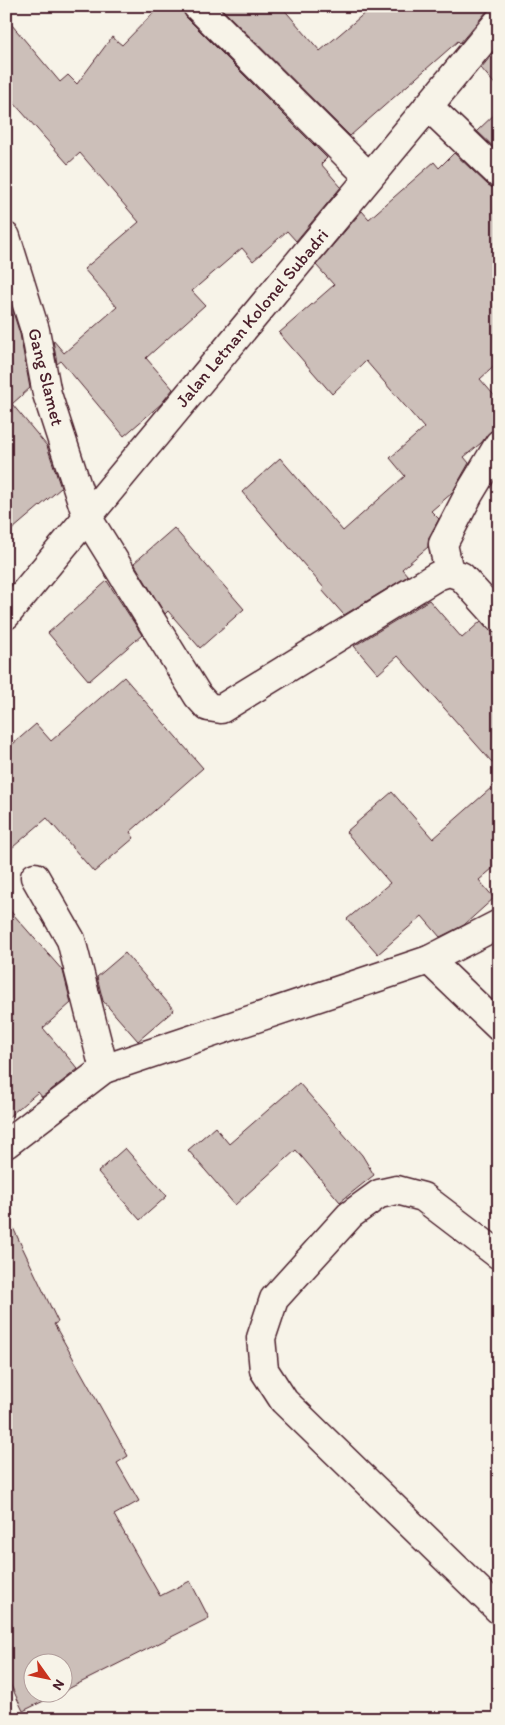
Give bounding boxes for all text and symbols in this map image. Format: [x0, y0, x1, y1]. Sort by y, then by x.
street label: Jalan Letnan Kolonel Subadri [171, 224, 333, 412]
street label: Gang Slamet [23, 326, 69, 428]
north arrow [22, 1652, 72, 1702]
text: N [49, 1676, 68, 1693]

